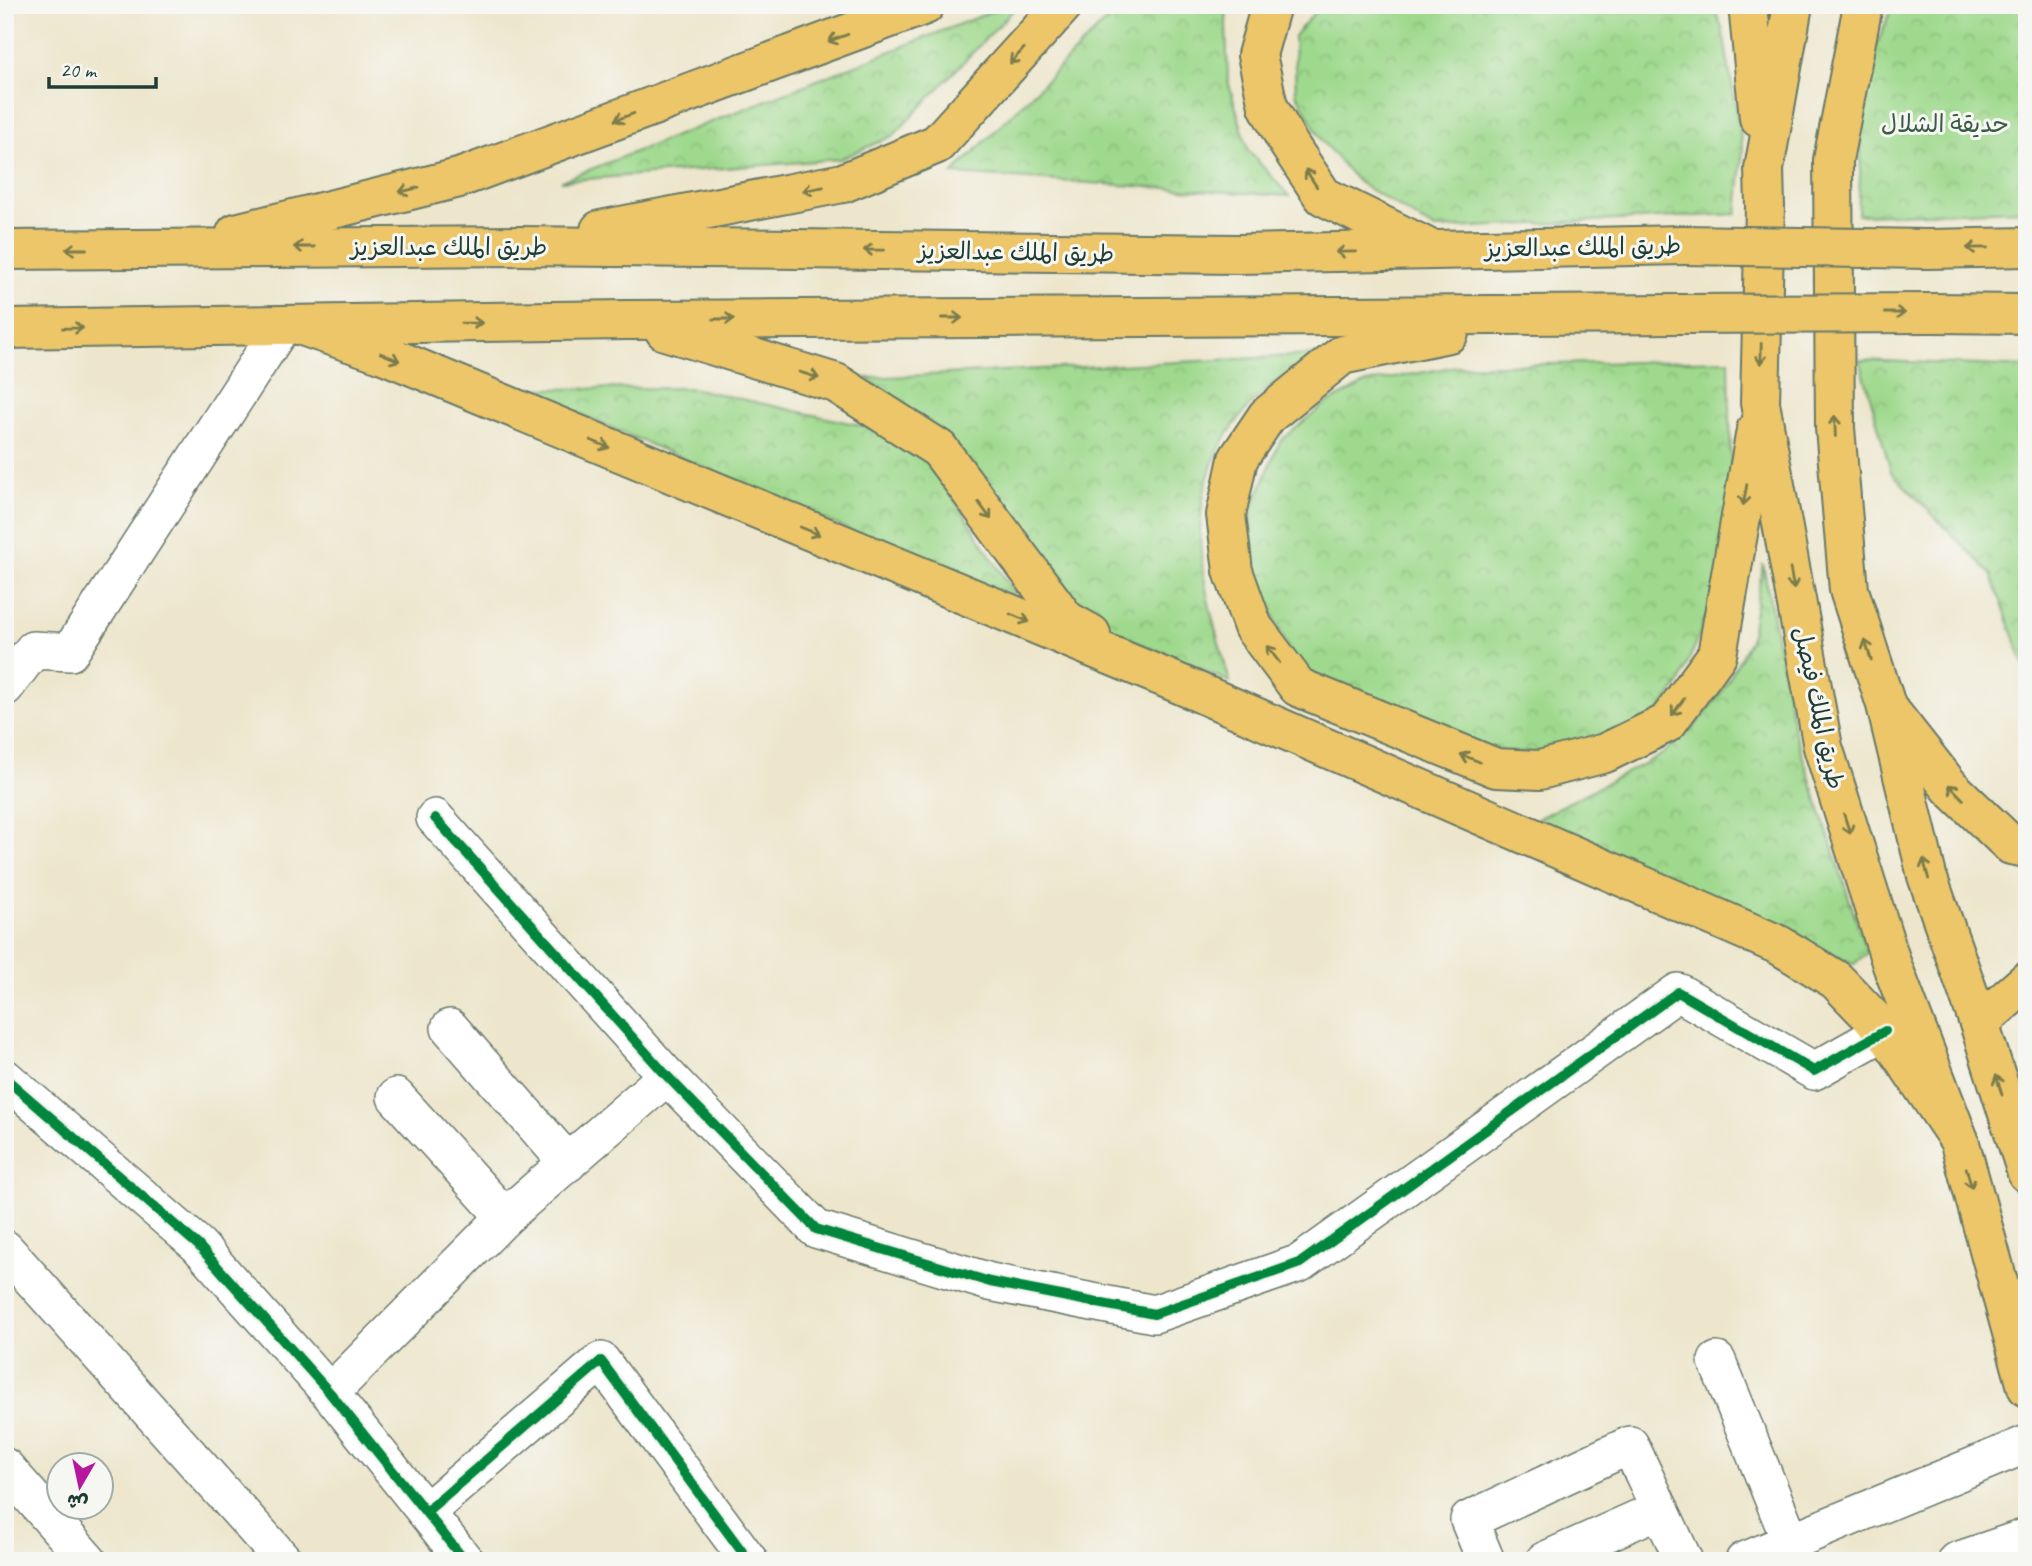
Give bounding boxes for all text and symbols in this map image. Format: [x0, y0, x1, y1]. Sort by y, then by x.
one-way arrow [827, 32, 849, 45]
scale bar [49, 46, 156, 90]
one-way arrow [1009, 47, 1026, 64]
text: 20 m [60, 57, 98, 83]
park label: حديقة الشلال [1881, 109, 2009, 139]
one-way arrow [614, 111, 636, 124]
one-way arrow [1304, 169, 1319, 188]
one-way arrow [802, 183, 825, 197]
one-way arrow [398, 184, 421, 197]
street label: طريق الملك عبدالعزيز [1483, 230, 1681, 264]
street label: طريق الملك عبدالعزيز [349, 232, 547, 262]
street label: طريق الملك عبدالعزيز [916, 235, 1114, 269]
one-way arrow [292, 241, 315, 254]
one-way arrow [1966, 241, 1989, 255]
one-way arrow [65, 242, 88, 256]
one-way arrow [863, 243, 886, 257]
one-way arrow [1335, 245, 1358, 258]
one-way arrow [1883, 306, 1906, 320]
one-way arrow [940, 311, 963, 325]
one-way arrow [713, 312, 736, 326]
one-way arrow [461, 316, 484, 329]
one-way arrow [62, 321, 85, 335]
one-way arrow [1755, 342, 1768, 365]
one-way arrow [378, 351, 400, 364]
one-way arrow [798, 369, 820, 382]
one-way arrow [1829, 415, 1842, 438]
one-way arrow [588, 438, 610, 451]
one-way arrow [1737, 483, 1751, 506]
one-way arrow [978, 501, 992, 520]
one-way arrow [799, 525, 820, 538]
one-way arrow [1786, 567, 1799, 590]
one-way arrow [1009, 612, 1030, 625]
street label: طريق الملك فيصل [1787, 624, 1851, 792]
one-way arrow [1861, 639, 1873, 661]
one-way arrow [1266, 645, 1280, 664]
one-way arrow [1671, 697, 1686, 716]
one-way arrow [1460, 750, 1481, 763]
one-way arrow [1947, 784, 1964, 801]
one-way arrow [1842, 813, 1855, 835]
one-way arrow [1919, 859, 1932, 881]
one-way arrow [1992, 1074, 2005, 1096]
one-way arrow [1964, 1167, 1977, 1189]
north arrow [46, 1450, 116, 1520]
text: ش [65, 1488, 90, 1515]

